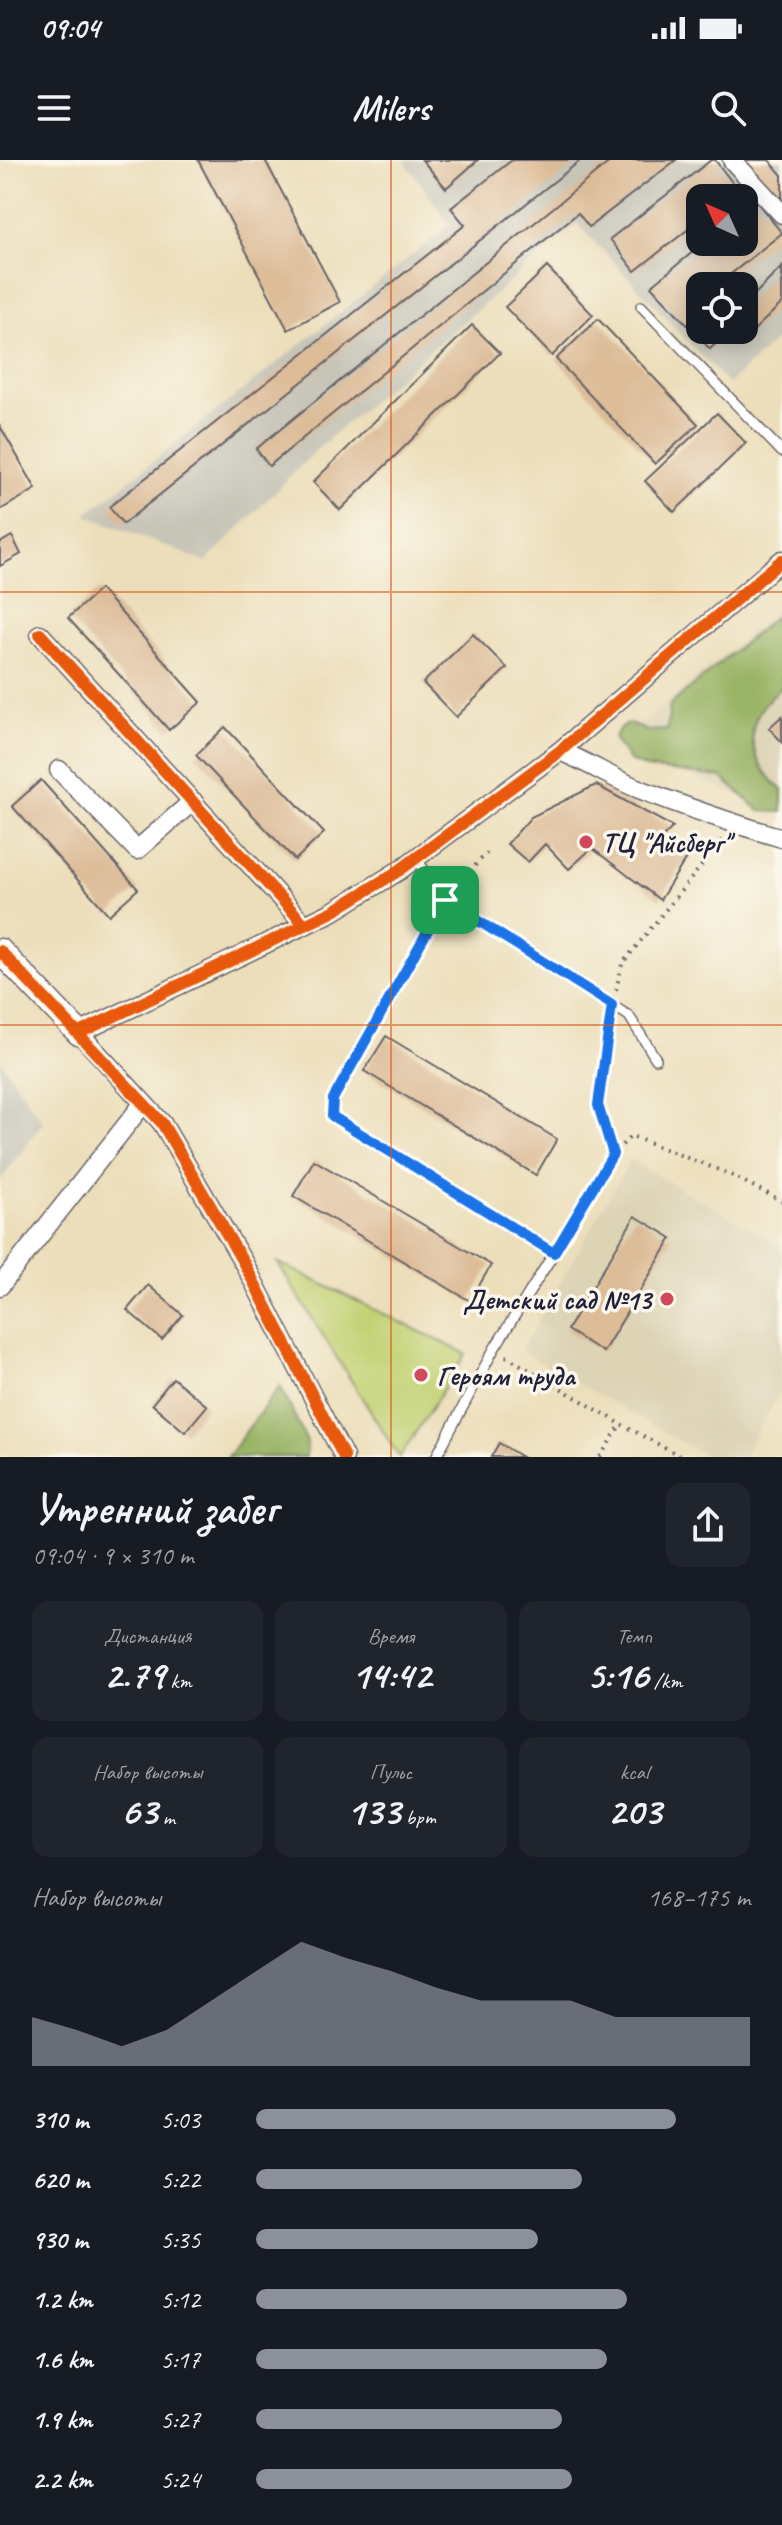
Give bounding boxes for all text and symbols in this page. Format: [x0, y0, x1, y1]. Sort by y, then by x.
text: 09:04 [40, 9, 100, 47]
text: Milers [352, 85, 430, 131]
icon: menu [32, 86, 76, 130]
icon: search [706, 86, 750, 130]
north arrow [686, 184, 758, 256]
map controls [686, 184, 758, 344]
button: locate [686, 272, 758, 344]
place label: ТЦ "Айсберг" [602, 825, 736, 860]
marker: ТЦ "Айсберг" [577, 833, 595, 851]
pin [411, 866, 479, 934]
icon: arrive [423, 878, 467, 922]
place label: Детский сад №13 [463, 1282, 653, 1317]
marker: Детский сад №13 [658, 1290, 676, 1308]
place label: Героям труда [437, 1358, 576, 1393]
marker: Героям труда [412, 1366, 430, 1384]
text: Утренний забег [32, 1481, 277, 1536]
button: share [666, 1483, 750, 1567]
text: 09:04 · 9 × 310 m [32, 1539, 193, 1572]
text: Дистанция [104, 1622, 192, 1650]
text: Время [368, 1622, 414, 1650]
text: Темп [617, 1622, 652, 1650]
text: 2.79 [104, 1650, 165, 1700]
text: 14:42 [351, 1650, 431, 1700]
text: 5:16 [586, 1650, 648, 1700]
text: km [165, 1667, 192, 1695]
text: /km [648, 1667, 682, 1695]
text: Набор высоты [93, 1758, 202, 1786]
text: Пульс [370, 1758, 412, 1786]
text: kcal [620, 1758, 649, 1786]
text: 63 [120, 1786, 157, 1836]
text: 133 [346, 1786, 400, 1836]
text: 203 [607, 1786, 661, 1836]
text: m [157, 1803, 175, 1831]
text: bpm [400, 1803, 436, 1831]
text: Набор высоты [32, 1881, 161, 1914]
text: 168–175 m [647, 1881, 750, 1914]
text: 310 m [32, 2103, 88, 2136]
text: 5:03 [160, 2103, 200, 2136]
text: 620 m [32, 2163, 89, 2196]
text: 5:22 [160, 2163, 200, 2196]
text: 930 m [32, 2223, 88, 2256]
text: 5:35 [160, 2223, 200, 2256]
text: 1.2 km [32, 2283, 92, 2316]
text: 5:12 [160, 2283, 200, 2316]
text: 1.6 km [32, 2343, 93, 2376]
text: 5:17 [160, 2343, 200, 2376]
text: 1.9 km [32, 2403, 92, 2436]
text: 5:27 [160, 2403, 200, 2436]
text: 2.2 km [32, 2463, 92, 2496]
text: 5:24 [160, 2463, 200, 2496]

